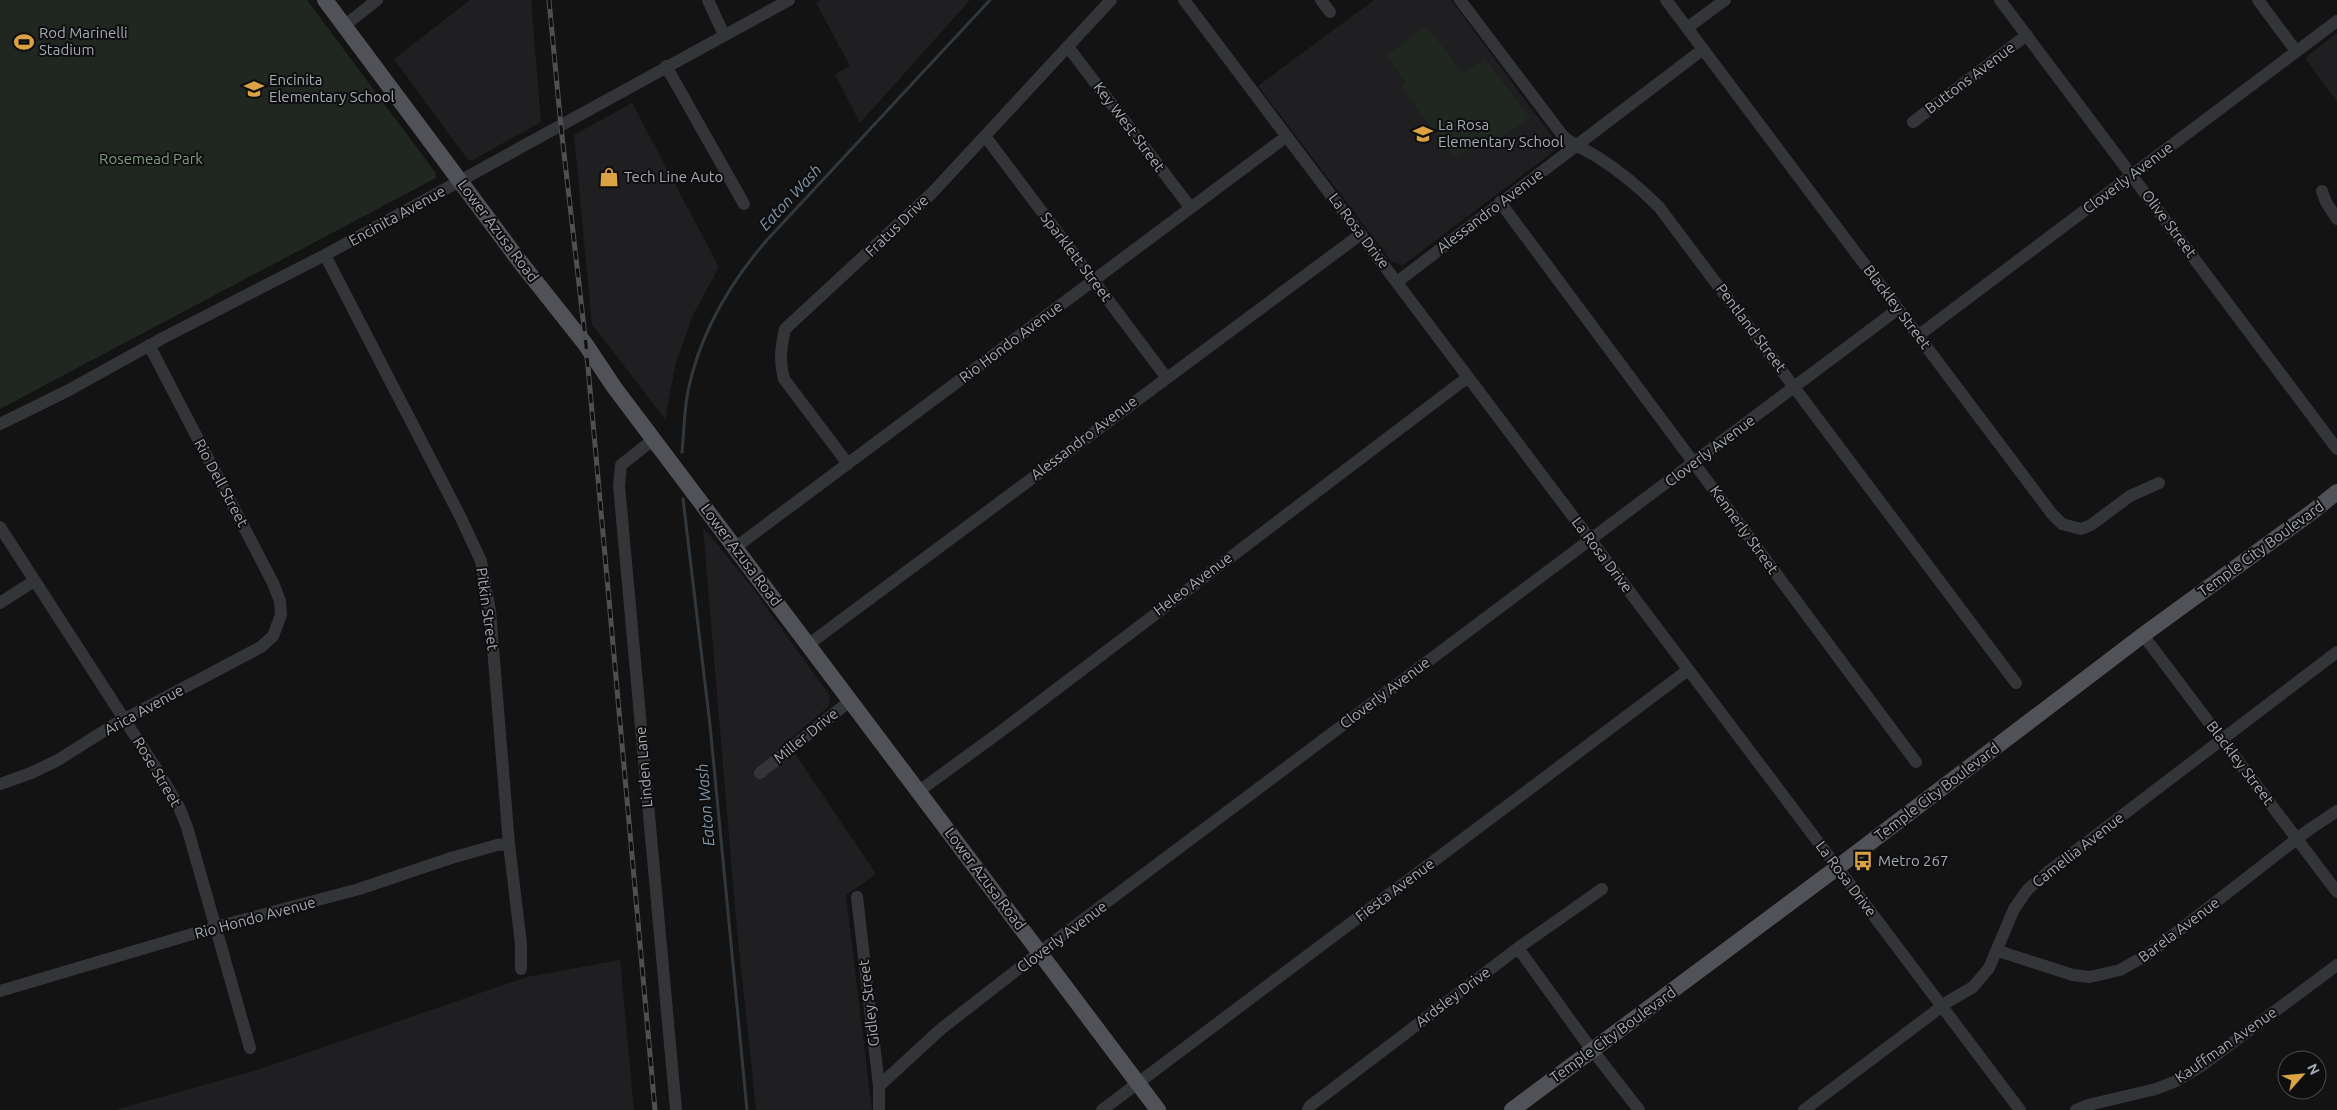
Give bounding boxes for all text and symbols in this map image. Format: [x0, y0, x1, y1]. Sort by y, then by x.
place label: Rod Marinelli Stadium [39, 24, 128, 58]
sports icon: Rod Marinelli Stadium [13, 31, 35, 53]
street label: Buttons Avenue [1922, 38, 2018, 117]
place label: Encinita Elementary School [269, 71, 395, 105]
school or university icon: Encinita Elementary School [243, 78, 265, 100]
street label: Key West Street [1090, 79, 1169, 175]
place label: La Rosa Elementary School [1438, 116, 1564, 150]
school or university icon: La Rosa Elementary School [1412, 123, 1434, 145]
street label: Cloverly Avenue [2079, 138, 2176, 217]
park label: Rosemead Park [99, 150, 203, 167]
water label: Eaton Wash [755, 161, 825, 233]
street label: Alessandro Avenue [1433, 165, 1546, 256]
shop icon: Tech Line Auto [598, 166, 620, 188]
place label: Tech Line Auto [624, 168, 723, 185]
street label: Lower Azusa Road [455, 176, 542, 285]
street label: Encinita Avenue [346, 182, 448, 249]
street label: Olive Street [2139, 187, 2200, 261]
street label: La Rosa Drive [1326, 190, 1393, 272]
street label: Fratus Drive [862, 191, 932, 260]
street label: Sparklett Street [1037, 209, 1115, 305]
street label: Blackley Street [1860, 261, 1934, 352]
street label: Pentland Street [1713, 280, 1790, 375]
street label: Rio Hondo Avenue [956, 297, 1066, 386]
street label: Alessandro Avenue [1027, 392, 1140, 483]
street label: Cloverly Avenue [1661, 411, 1758, 490]
street label: Rio Dell Street [191, 436, 252, 530]
street label: Kennerly Street [1707, 482, 1782, 577]
street label: Temple City Boulevard [2195, 497, 2327, 600]
street label: Lower Azusa Road [698, 500, 785, 609]
street label: La Rosa Drive [1569, 514, 1636, 596]
street label: Heleo Avenue [1150, 549, 1235, 619]
street label: Pitkin Street [473, 566, 502, 652]
street label: Cloverly Avenue [1336, 653, 1433, 732]
street label: Arica Avenue [101, 681, 186, 738]
street label: Miller Drive [770, 705, 841, 767]
street label: Blackley Street [2203, 717, 2277, 808]
street label: Linden Lane [631, 726, 656, 808]
street label: Rose Street [130, 734, 185, 810]
street label: Temple City Boulevard [1871, 739, 2002, 844]
water label: Eaton Wash [692, 763, 718, 847]
street label: Camellia Avenue [2029, 809, 2127, 891]
street label: Lower Azusa Road [942, 824, 1029, 933]
street label: La Rosa Drive [1813, 838, 1880, 920]
bus stop icon: Metro 267 [1852, 850, 1874, 872]
place label: Metro 267 [1878, 852, 1948, 869]
street label: Fiesta Avenue [1352, 855, 1437, 925]
street label: Rio Hondo Avenue [193, 893, 317, 942]
street label: Barela Avenue [2135, 894, 2222, 966]
street label: Cloverly Avenue [1013, 897, 1110, 976]
street label: Gidley Street [855, 959, 882, 1047]
street label: Ardsley Drive [1412, 963, 1493, 1030]
street label: Temple City Boulevard [1547, 983, 1679, 1086]
street label: Kauffman Avenue [2172, 1003, 2280, 1086]
north arrow [2277, 1050, 2327, 1100]
text: N [2304, 1061, 2323, 1077]

